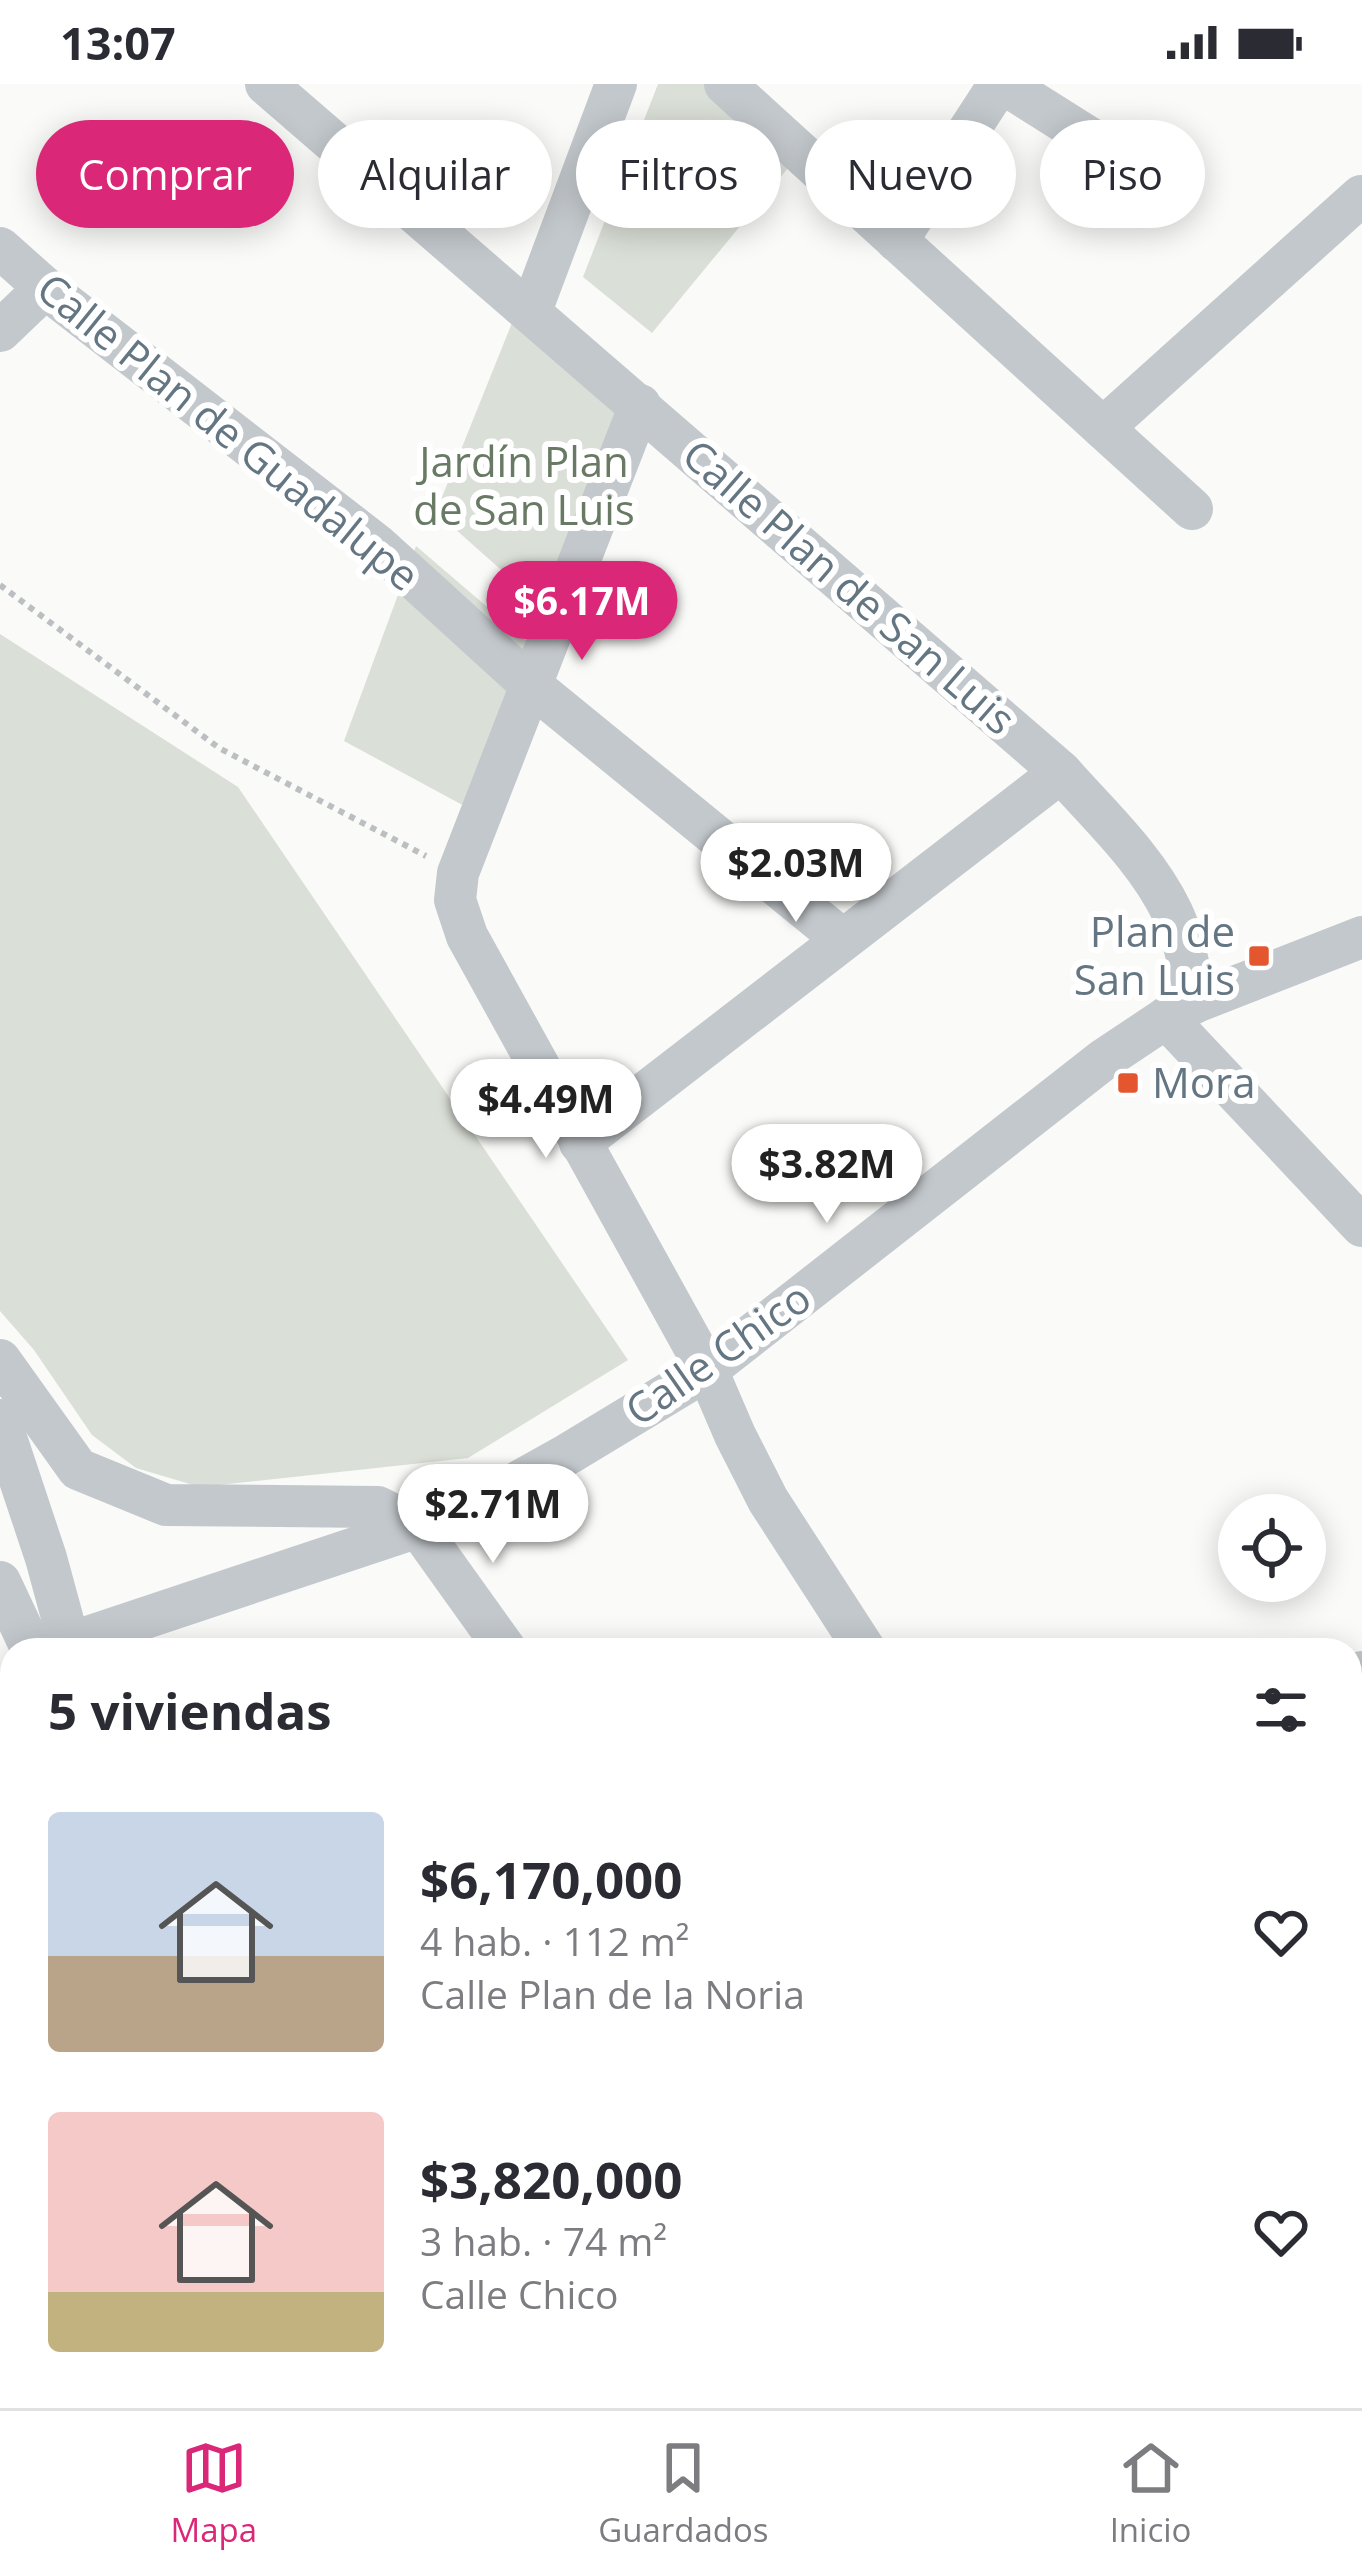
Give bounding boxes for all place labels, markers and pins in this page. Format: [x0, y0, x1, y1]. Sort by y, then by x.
pin: $6.17M [484, 561, 680, 663]
pin: $2.03M [698, 823, 894, 925]
place label: Plan de San Luis [1074, 902, 1235, 1007]
marker: Plan de San Luis [1246, 943, 1272, 969]
place label: Mora [1152, 1053, 1256, 1110]
pin: $4.49M [448, 1059, 644, 1161]
marker: Mora [1115, 1070, 1141, 1096]
pin: $3.82M [729, 1124, 925, 1226]
pin: $2.71M [395, 1464, 591, 1566]

